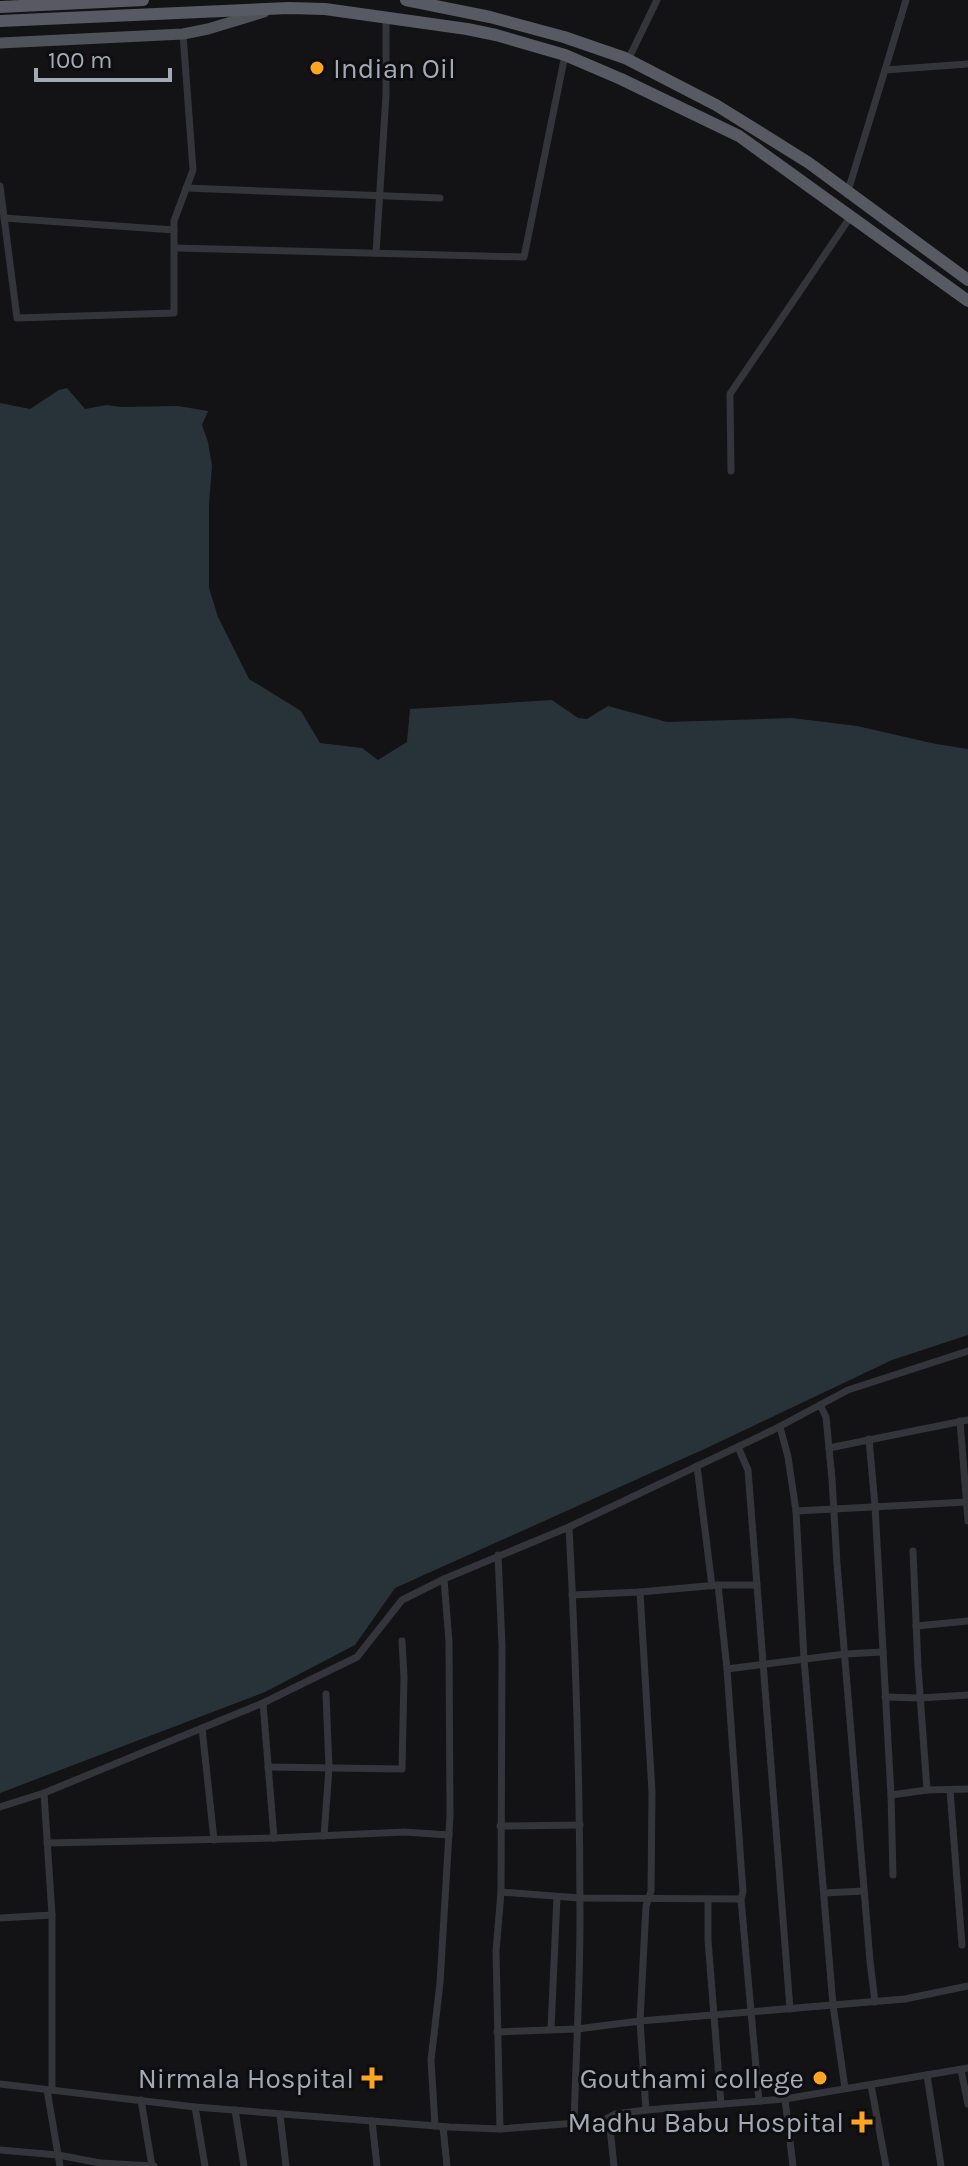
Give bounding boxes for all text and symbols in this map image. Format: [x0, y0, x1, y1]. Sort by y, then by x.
scale bar [36, 32, 170, 82]
text: 100 m [48, 46, 113, 74]
place label: Indian Oil [333, 52, 456, 85]
marker: Indian Oil [308, 59, 326, 77]
place label: Nirmala Hospital [138, 2062, 354, 2095]
place label: Gouthami college [580, 2062, 804, 2095]
marker: Nirmala Hospital [361, 2067, 383, 2089]
marker: Gouthami college [811, 2069, 829, 2087]
place label: Madhu Babu Hospital [568, 2106, 844, 2139]
marker: Madhu Babu Hospital [851, 2111, 873, 2133]

